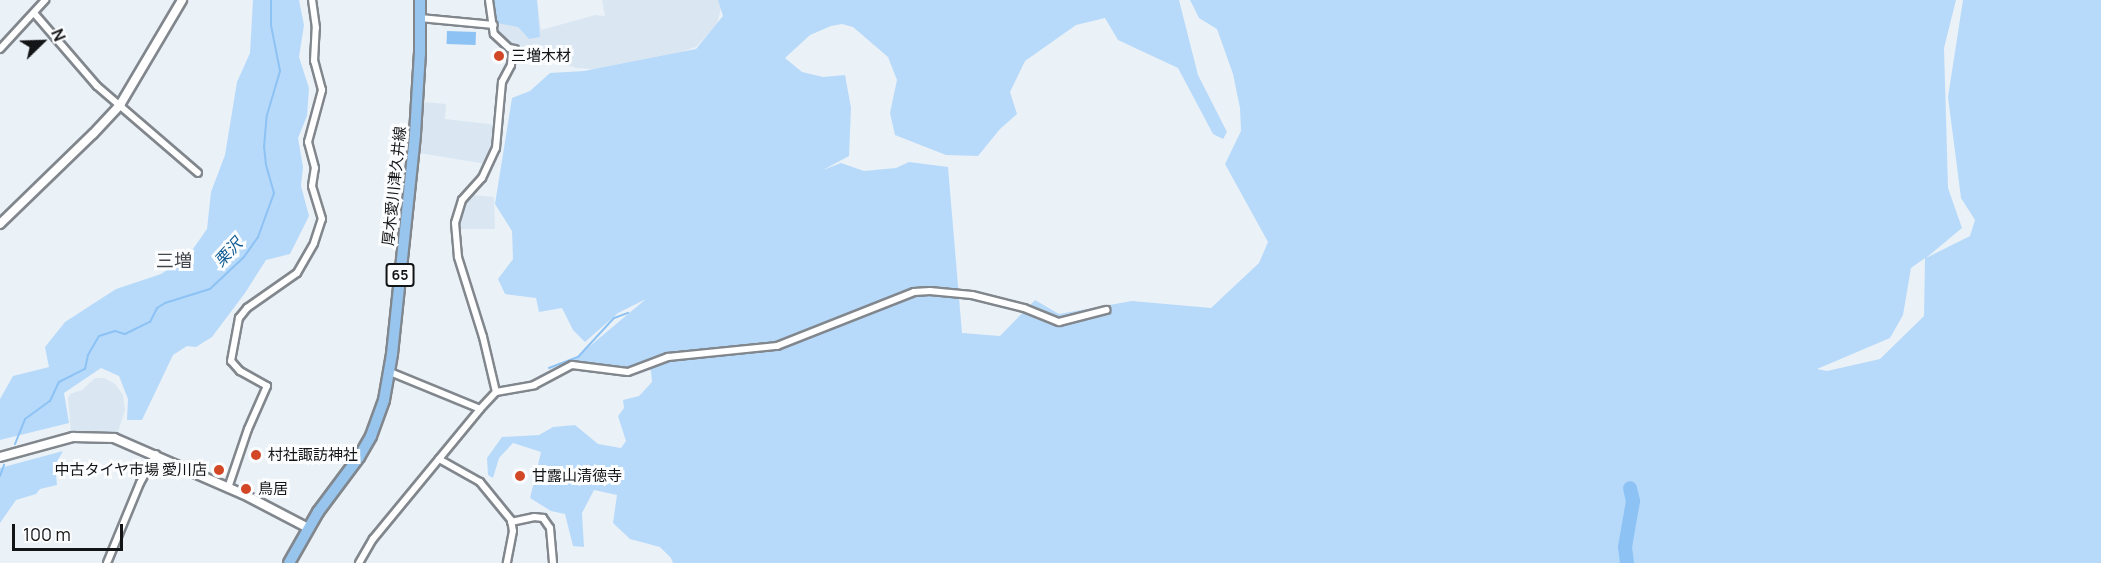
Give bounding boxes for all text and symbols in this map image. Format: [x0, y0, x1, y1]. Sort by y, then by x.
north arrow [12, 12, 72, 72]
text: N [46, 25, 71, 45]
place label: 三増木材 [511, 47, 571, 65]
marker: 三増木材 [492, 49, 506, 63]
street label: 厚木愛川津久井線 [379, 125, 409, 247]
water label: 栗沢 [210, 234, 246, 270]
district label: 三増 [156, 249, 192, 271]
road number: 65 [385, 264, 415, 286]
place label: 村社諏訪神社 [268, 446, 358, 464]
marker: 村社諏訪神社 [249, 448, 263, 462]
place label: 中古タイヤ市場 愛川店 [54, 461, 207, 479]
marker: 中古タイヤ市場 愛川店 [212, 463, 226, 477]
place label: 甘露山清徳寺 [532, 467, 622, 485]
marker: 甘露山清徳寺 [513, 469, 527, 483]
place label: 鳥居 [258, 480, 288, 498]
marker: 鳥居 [239, 482, 253, 496]
scale bar [15, 512, 126, 550]
text: 100 m [23, 522, 71, 546]

